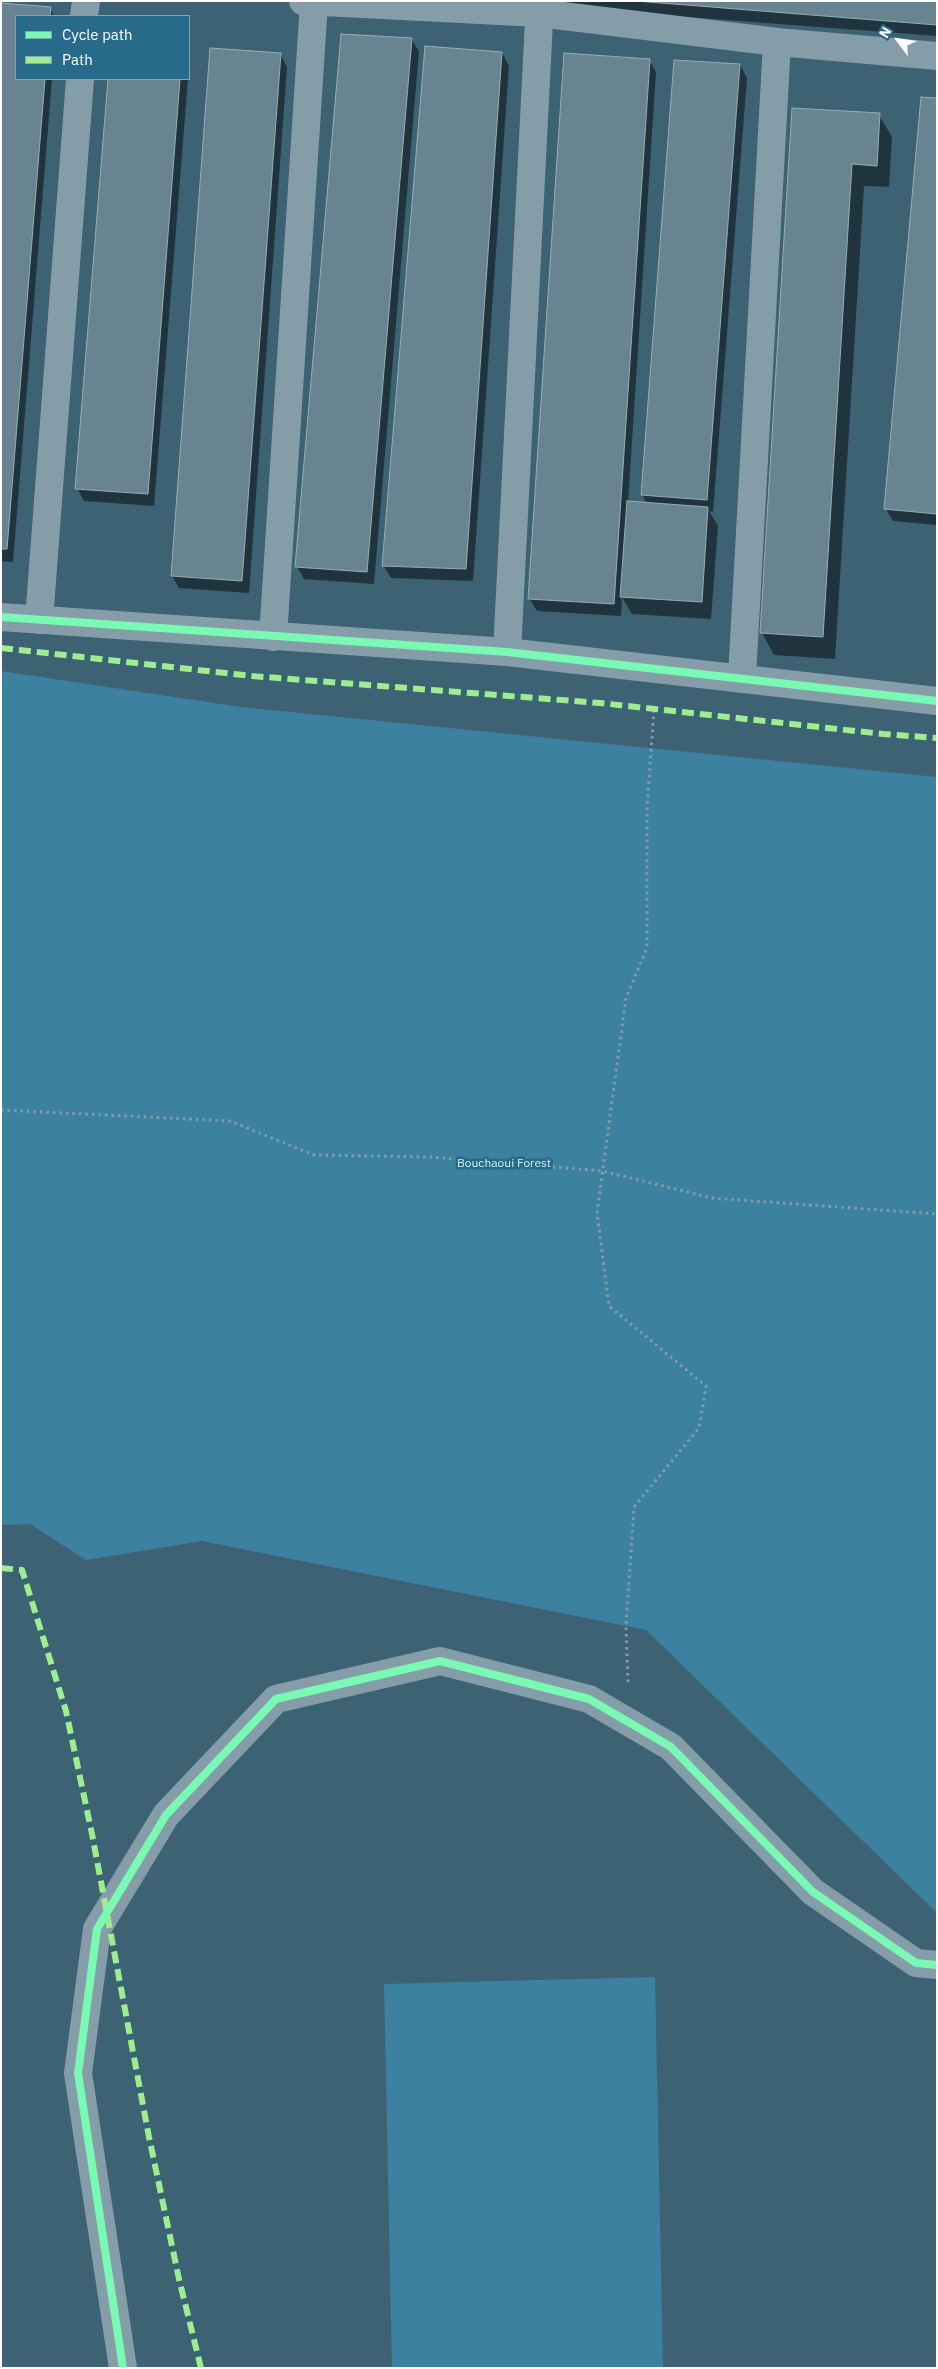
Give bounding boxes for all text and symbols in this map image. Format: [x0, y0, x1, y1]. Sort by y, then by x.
legend [15, 15, 190, 80]
north arrow [873, 15, 923, 65]
text: N [875, 23, 895, 41]
text: Cycle path [62, 25, 133, 44]
text: Path [62, 50, 93, 69]
park label: Bouchaoui Forest [457, 1157, 551, 1171]

